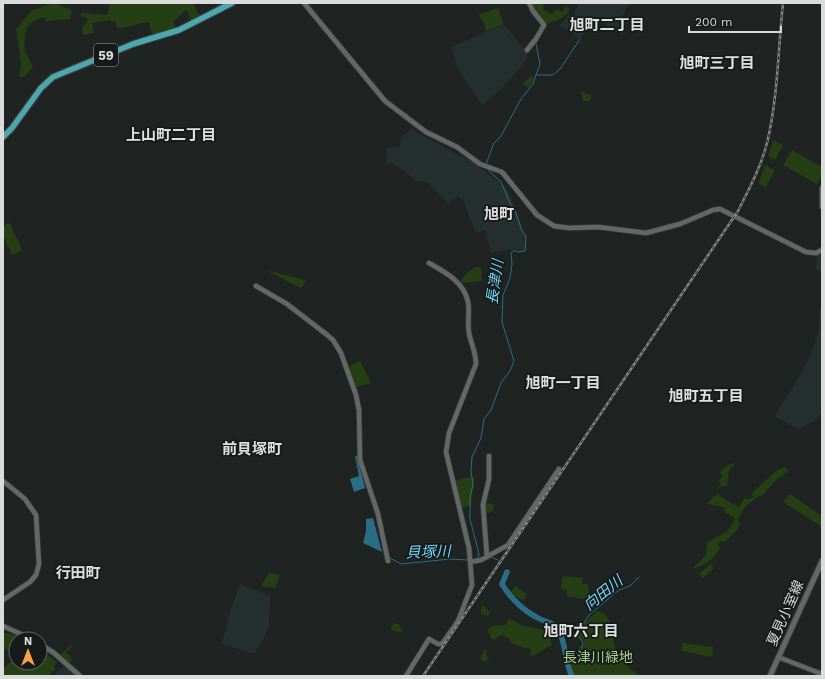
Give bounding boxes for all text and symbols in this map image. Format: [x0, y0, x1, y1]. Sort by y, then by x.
scale bar [689, 8, 781, 34]
text: 200 m [695, 15, 732, 29]
district label: 旭町二丁目 [569, 16, 645, 34]
road number: 59 [94, 44, 118, 66]
district label: 旭町三丁目 [679, 54, 755, 72]
district label: 上山町二丁目 [126, 126, 216, 144]
district label: 旭町 [484, 205, 514, 223]
water label: 長津川 [483, 256, 507, 306]
district label: 旭町一丁目 [525, 374, 601, 392]
district label: 旭町五丁目 [668, 387, 744, 405]
district label: 前貝塚町 [222, 440, 282, 458]
water label: 貝塚川 [405, 542, 453, 562]
district label: 行田町 [55, 564, 101, 582]
water label: 向田川 [580, 571, 628, 614]
street label: 夏見小室線 [763, 578, 807, 648]
district label: 旭町六丁目 [543, 622, 619, 640]
north arrow [8, 631, 48, 671]
text: N [24, 635, 32, 648]
park label: 長津川緑地 [563, 649, 633, 665]

